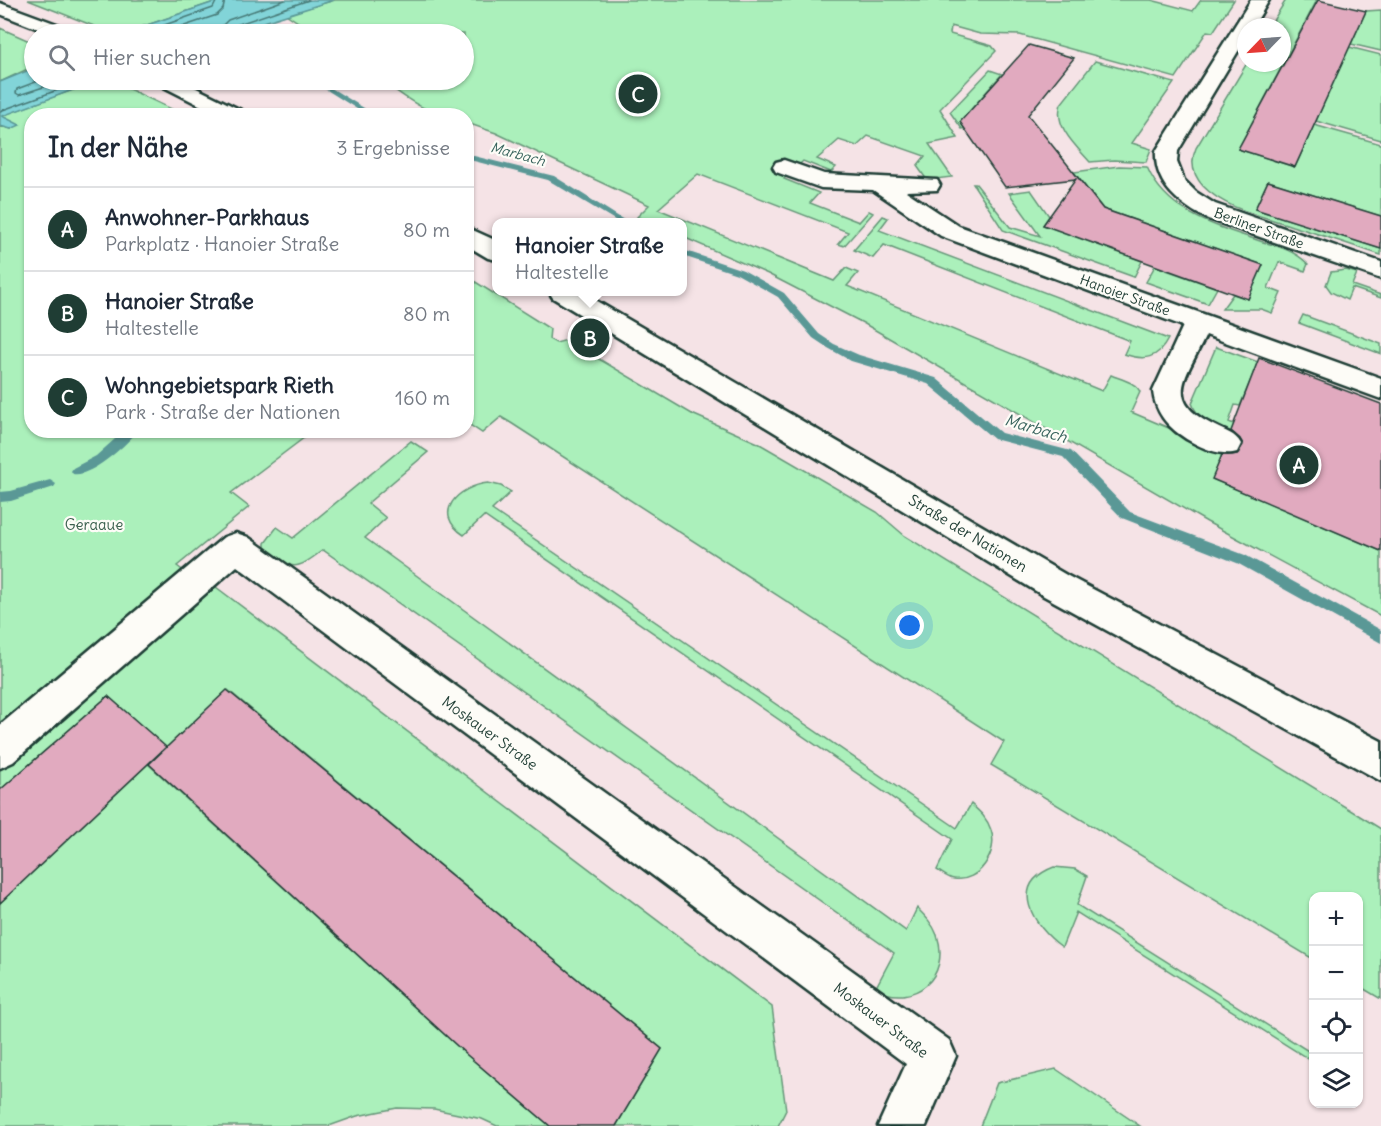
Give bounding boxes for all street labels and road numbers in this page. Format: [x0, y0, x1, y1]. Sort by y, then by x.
street label: Berliner Straße [1212, 203, 1306, 253]
street label: Hanoier Straße [1077, 270, 1173, 320]
street label: Straße der Nationen [905, 490, 1031, 576]
street label: Moskauer Straße [438, 692, 542, 774]
street label: Moskauer Straße [830, 978, 932, 1062]

